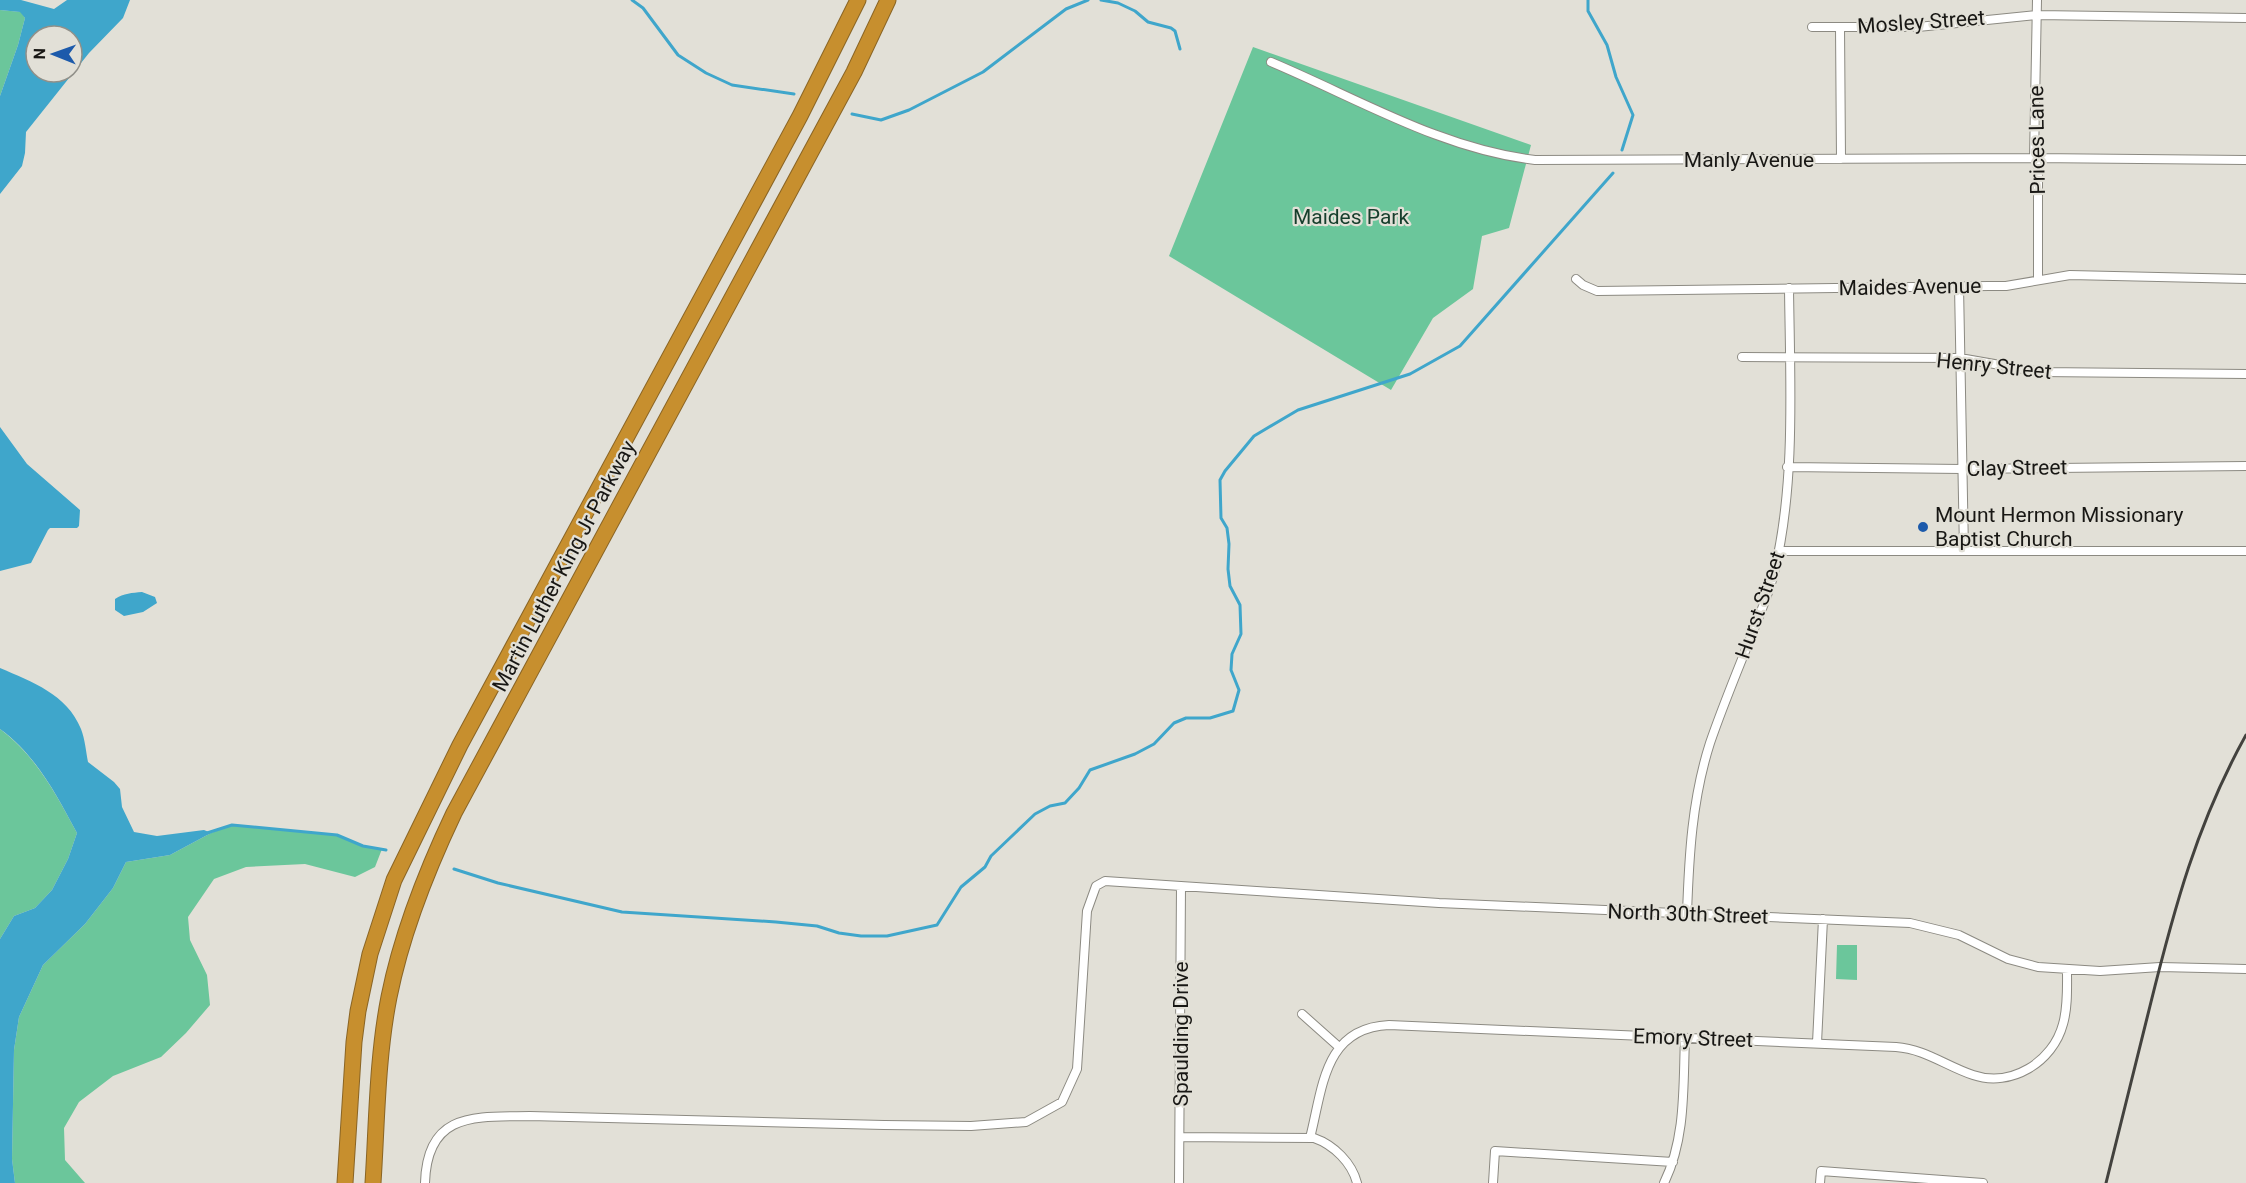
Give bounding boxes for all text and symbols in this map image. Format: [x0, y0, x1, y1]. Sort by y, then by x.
street label: Mosley Street [1856, 6, 1986, 38]
north arrow [24, 24, 84, 84]
text: N [30, 48, 49, 60]
street label: Prices Lane [2024, 85, 2050, 195]
street label: Manly Avenue [1684, 148, 1814, 172]
park label: Maides Park [1293, 205, 1409, 229]
street label: Maides Avenue [1839, 274, 1981, 300]
street label: Henry Street [1935, 348, 2053, 384]
street label: Martin Luther King Jr Parkway [488, 436, 640, 696]
street label: Clay Street [1967, 455, 2068, 481]
place label: Mount Hermon Missionary Baptist Church [1935, 503, 2184, 551]
marker: Mount Hermon Missionary Baptist Church [1916, 520, 1930, 534]
street label: Hurst Street [1730, 548, 1790, 662]
street label: North 30th Street [1607, 899, 1769, 929]
street label: Spaulding Drive [1169, 961, 1193, 1107]
street label: Emory Street [1633, 1024, 1754, 1052]

